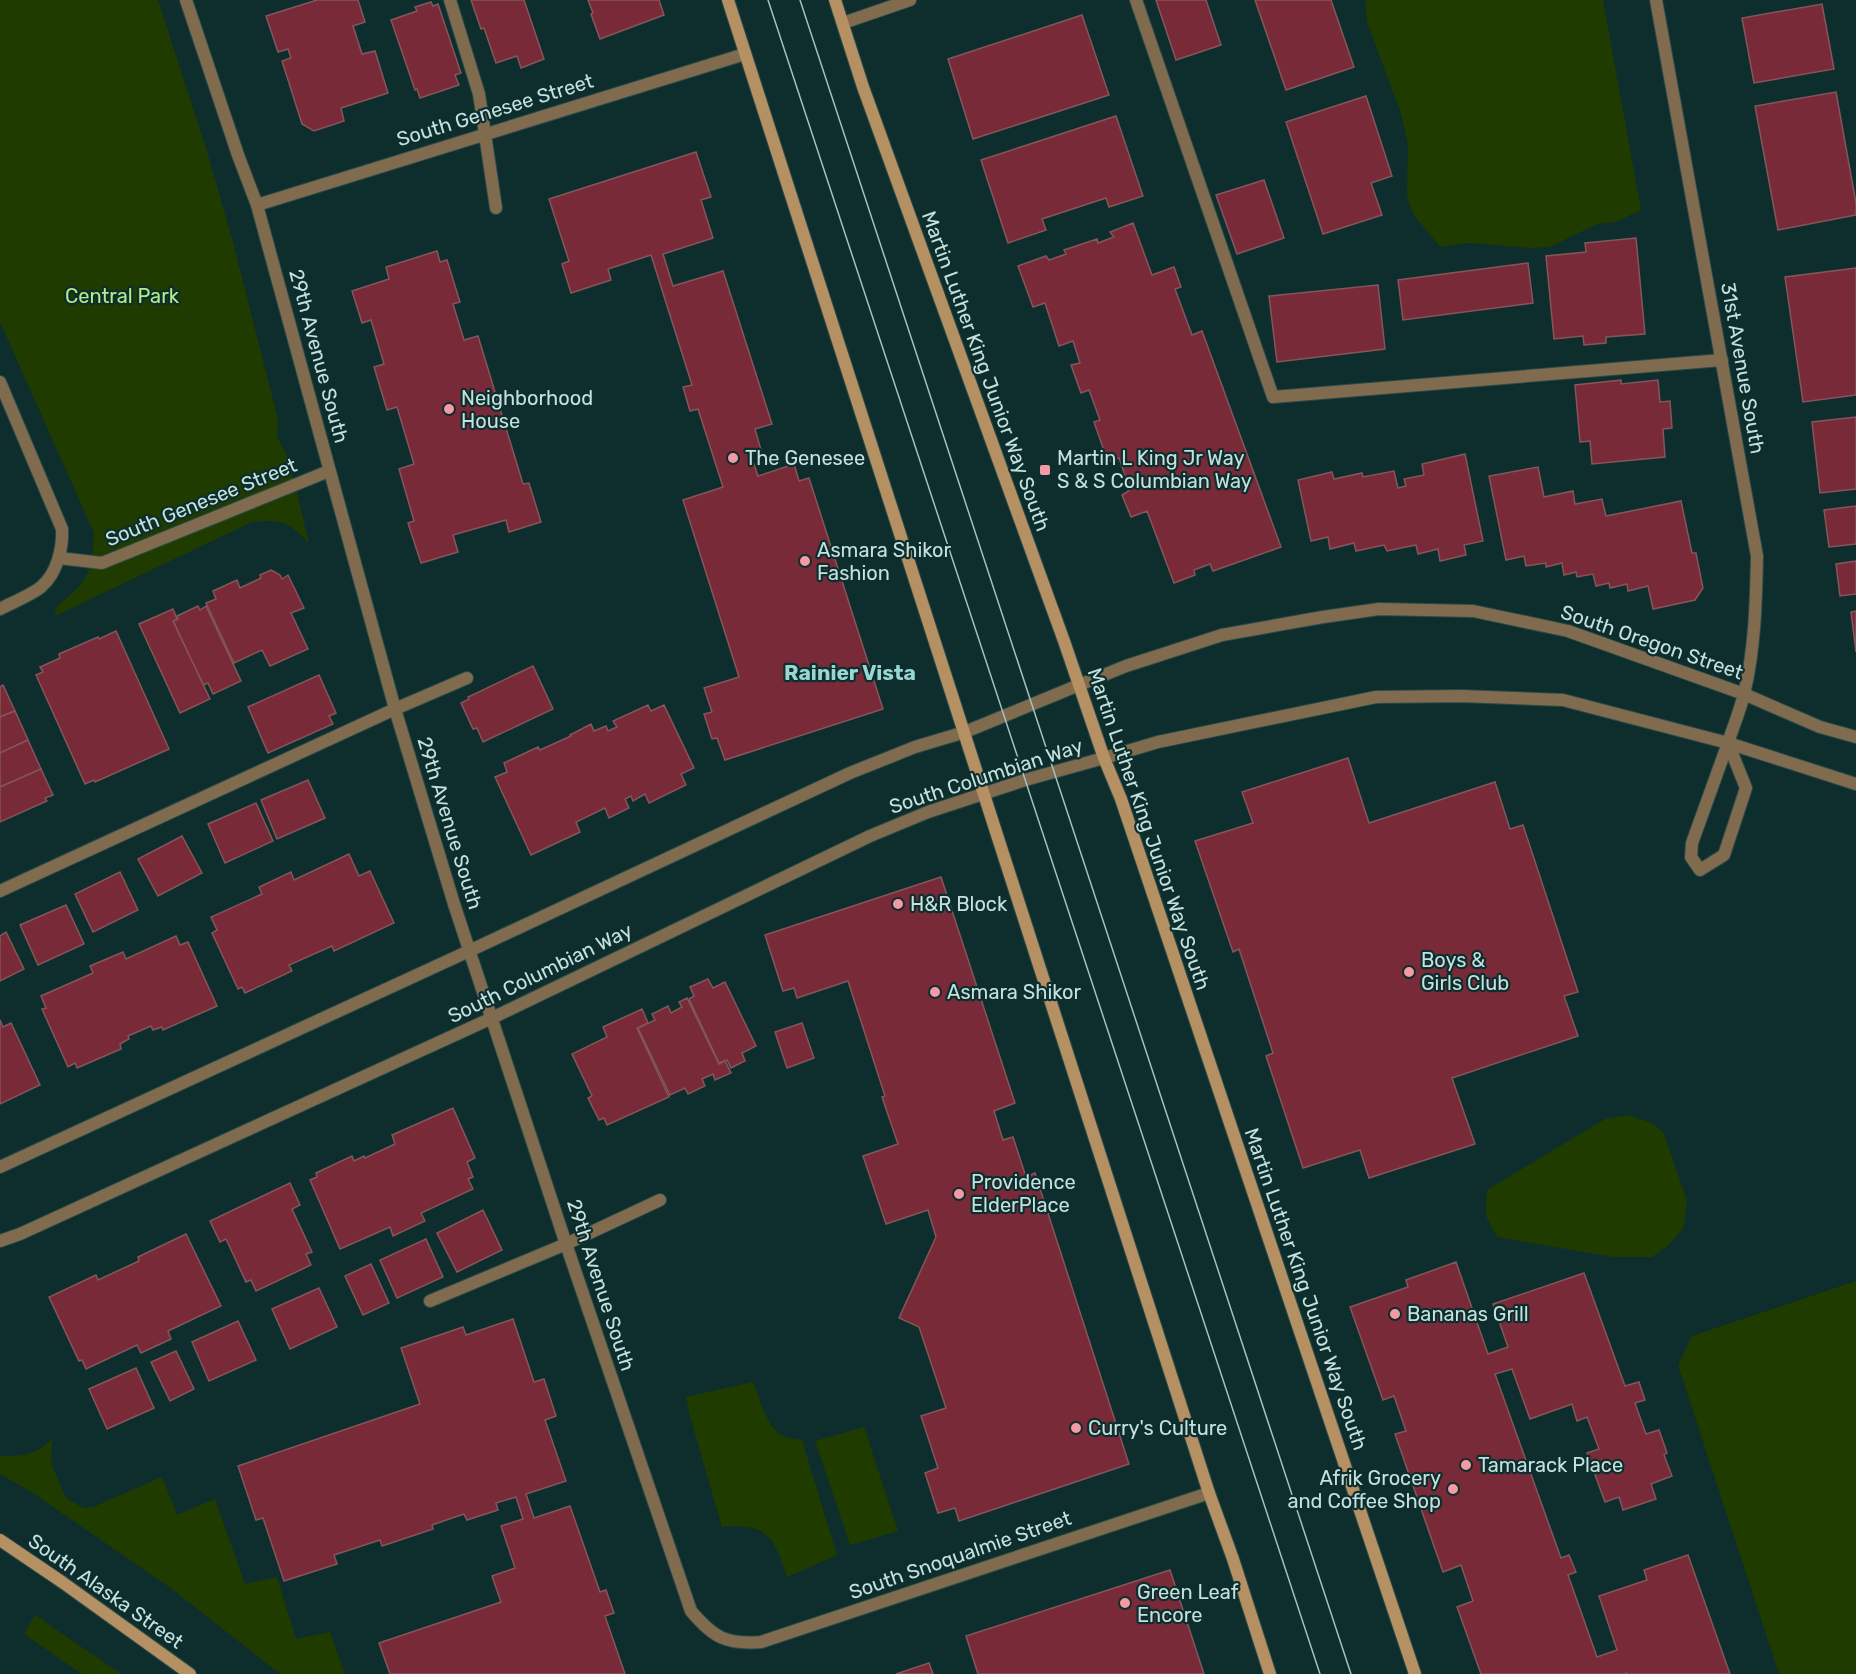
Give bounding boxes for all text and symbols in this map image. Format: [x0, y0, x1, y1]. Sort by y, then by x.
street label: South Genesee Street [394, 69, 596, 151]
street label: Martin Luther King Junior Way South [917, 208, 1055, 534]
street label: 29th Avenue South [284, 266, 354, 446]
street label: 31st Avenue South [1716, 280, 1770, 456]
park label: Central Park [65, 284, 180, 308]
place label: Neighborhood House [461, 386, 593, 433]
marker: Neighborhood House [442, 402, 456, 416]
place label: The Genesee [745, 446, 865, 470]
place label: Martin L King Jr Way S & S Columbian Way [1057, 446, 1252, 493]
marker: The Genesee [726, 451, 740, 465]
street label: South Genesee Street [102, 453, 300, 551]
marker: Martin L King Jr Way S & S Columbian Way [1038, 463, 1052, 477]
place label: Asmara Shikor Fashion [817, 538, 952, 585]
marker: Asmara Shikor Fashion [798, 554, 812, 568]
street label: South Oregon Street [1558, 600, 1746, 685]
district label: Rainier Vista [784, 660, 916, 685]
street label: Martin Luther King Junior Way South [1083, 665, 1215, 993]
street label: South Columbian Way [886, 733, 1086, 819]
street label: 29th Avenue South [412, 734, 488, 912]
place label: H&R Block [910, 892, 1008, 916]
marker: H&R Block [891, 897, 905, 911]
street label: South Columbian Way [444, 918, 636, 1028]
place label: Boys & Girls Club [1421, 948, 1509, 995]
marker: Boys & Girls Club [1402, 965, 1416, 979]
place label: Asmara Shikor [947, 980, 1082, 1004]
marker: Asmara Shikor [928, 985, 942, 999]
street label: Martin Luther King Junior Way South [1240, 1125, 1372, 1453]
place label: Providence ElderPlace [971, 1170, 1076, 1217]
marker: Providence ElderPlace [952, 1187, 966, 1201]
street label: 29th Avenue South [562, 1196, 640, 1374]
place label: Bananas Grill [1407, 1302, 1529, 1326]
marker: Bananas Grill [1388, 1307, 1402, 1321]
place label: Curry's Culture [1088, 1416, 1227, 1440]
marker: Curry's Culture [1069, 1421, 1083, 1435]
place label: Tamarack Place [1478, 1453, 1623, 1477]
marker: Tamarack Place [1459, 1458, 1473, 1472]
place label: Afrik Grocery and Coffee Shop [1287, 1466, 1441, 1513]
marker: Afrik Grocery and Coffee Shop [1446, 1482, 1460, 1496]
street label: South Snoqualmie Street [846, 1506, 1074, 1604]
street label: South Alaska Street [24, 1528, 188, 1654]
place label: Green Leaf Encore [1137, 1580, 1239, 1627]
marker: Green Leaf Encore [1118, 1596, 1132, 1610]

